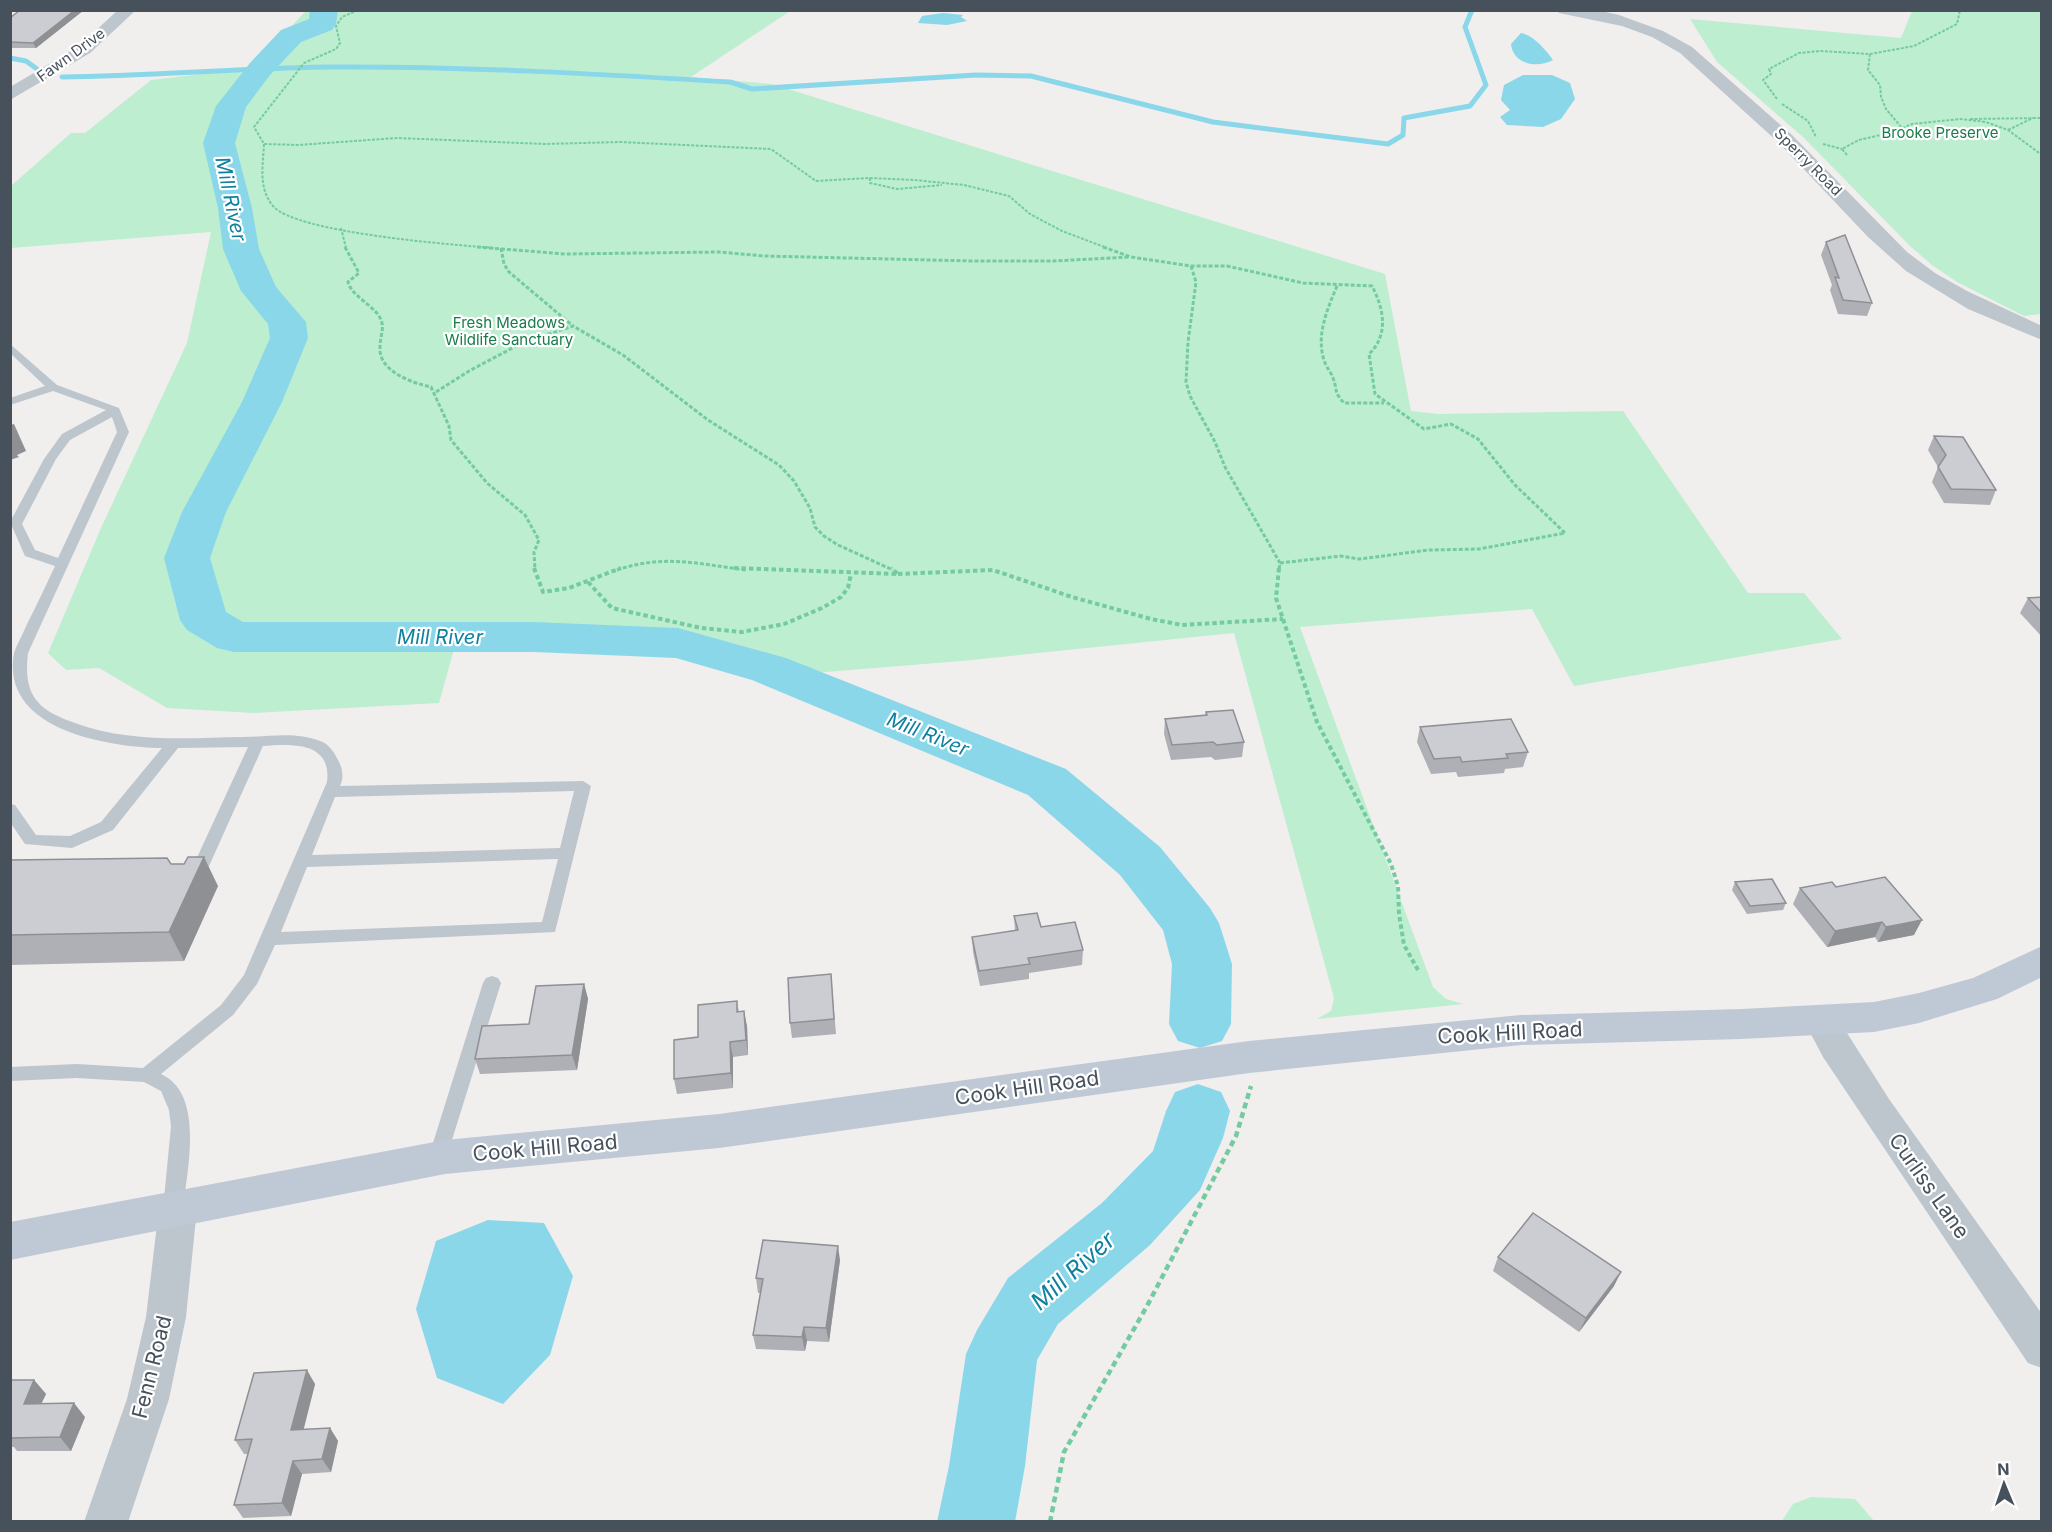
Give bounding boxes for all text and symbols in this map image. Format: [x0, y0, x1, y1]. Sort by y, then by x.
street label: Fawn Drive [33, 24, 108, 86]
park label: Brooke Preserve [1881, 123, 1999, 142]
street label: Sperry Road [1770, 124, 1846, 200]
water label: Mill River [210, 155, 252, 244]
park label: Fresh Meadows Wildlife Sanctuary [445, 313, 574, 349]
water label: Mill River [397, 625, 483, 649]
water label: Mill River [884, 707, 973, 761]
street label: Cook Hill Road [1437, 1016, 1583, 1049]
street label: Cook Hill Road [953, 1065, 1101, 1110]
street label: Curliss Lane [1884, 1128, 1975, 1243]
street label: Cook Hill Road [471, 1129, 618, 1166]
water label: Mill River [1025, 1225, 1121, 1316]
street label: Fenn Road [127, 1313, 176, 1421]
north arrow [1974, 1454, 2034, 1514]
text: N [1997, 1459, 2010, 1479]

